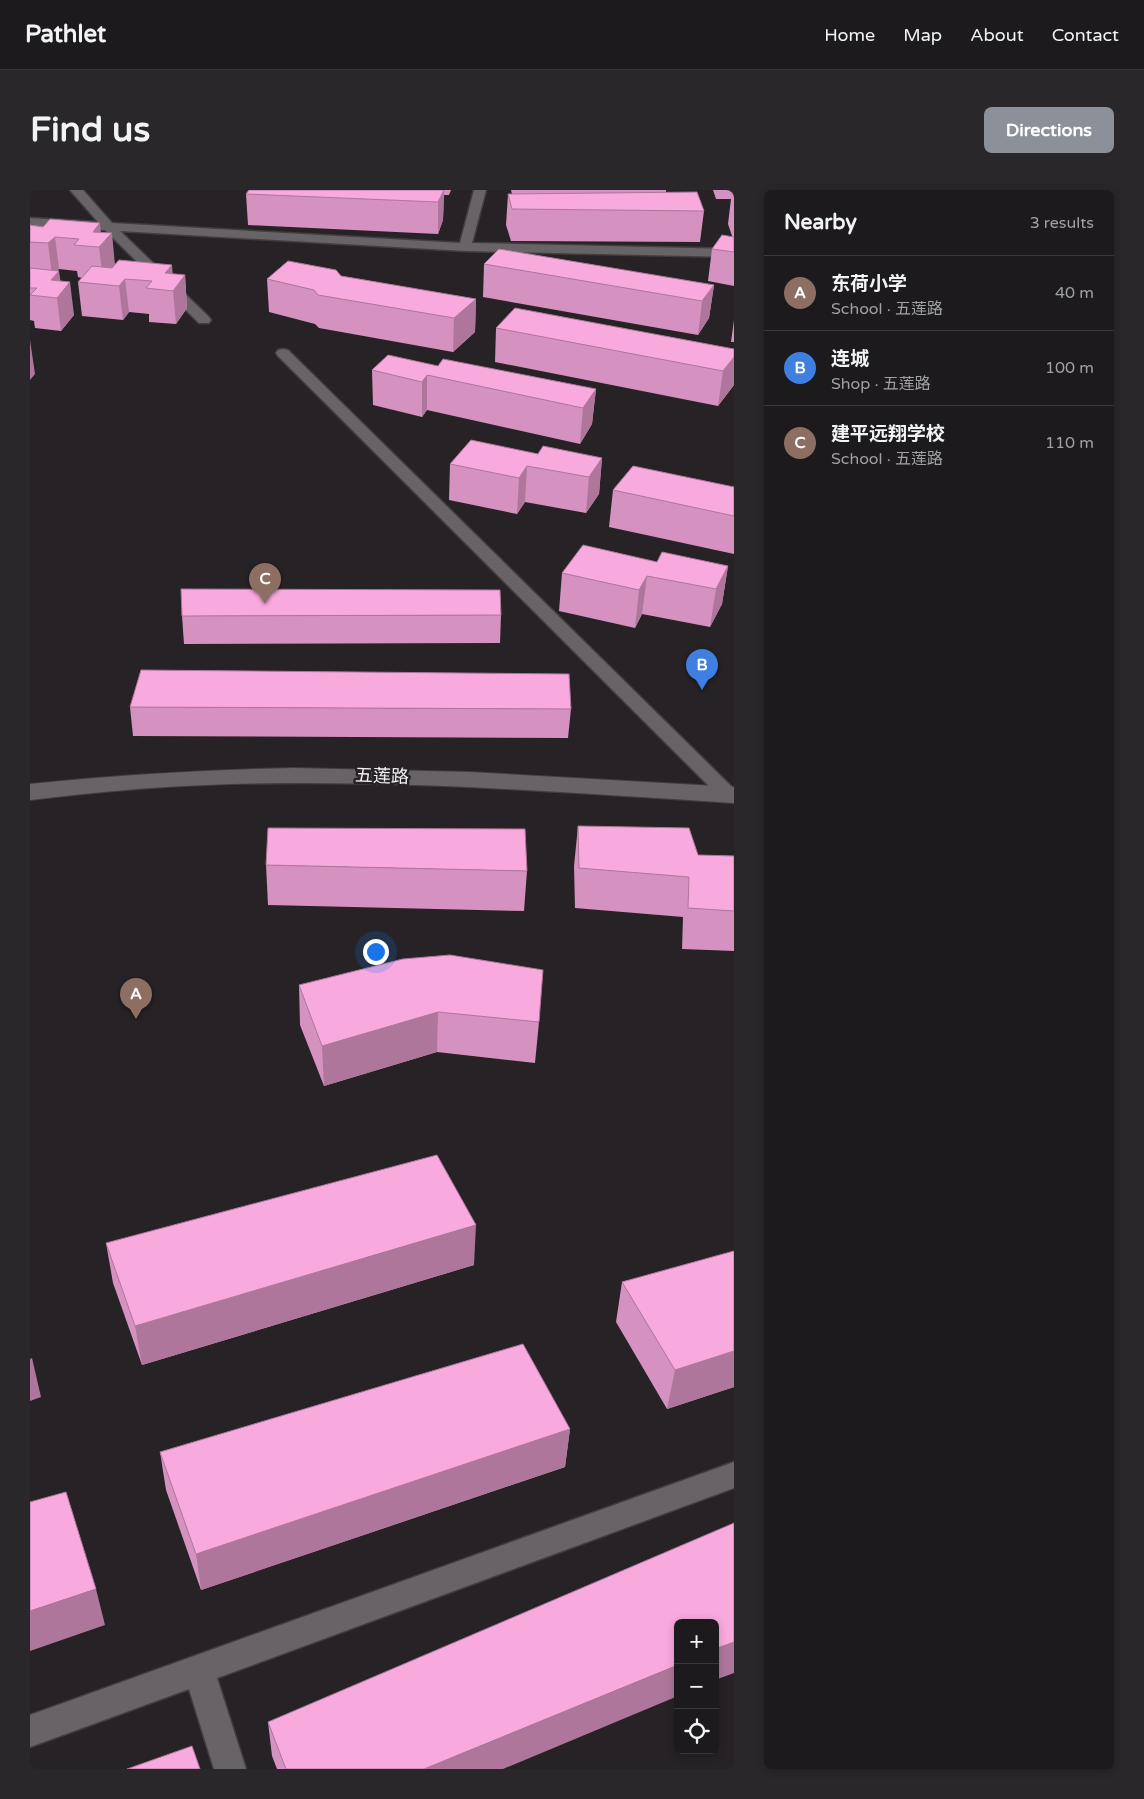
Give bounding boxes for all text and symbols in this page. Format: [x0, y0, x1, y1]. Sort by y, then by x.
text: Pathlet [25, 20, 106, 49]
text: Home [824, 24, 875, 46]
text: Map [903, 24, 942, 46]
text: About [970, 24, 1024, 46]
text: Contact [1052, 24, 1119, 46]
button: Directions [984, 107, 1114, 153]
text: Find us [30, 109, 150, 151]
text: Nearby [784, 210, 857, 235]
text: 3 results [1030, 213, 1094, 233]
text: 东荷小学 [831, 273, 907, 295]
text: A [794, 283, 806, 303]
text: 40 m [1055, 283, 1094, 303]
text: School · 五莲路 [831, 299, 943, 319]
text: 连城 [831, 348, 869, 370]
text: B [794, 358, 806, 378]
text: 100 m [1045, 358, 1094, 378]
text: Shop · 五莲路 [831, 374, 931, 394]
text: 建平远翔学校 [831, 423, 945, 445]
text: C [794, 433, 806, 453]
text: 110 m [1045, 433, 1094, 453]
text: School · 五莲路 [831, 449, 943, 469]
pin: C [249, 563, 281, 604]
pin: B [686, 649, 718, 690]
street label: 五莲路 [355, 764, 409, 788]
your location [363, 939, 389, 965]
pin: A [120, 978, 152, 1019]
map controls [674, 1619, 719, 1754]
button: + [674, 1619, 719, 1664]
button: − [674, 1664, 719, 1709]
button: locate [674, 1709, 719, 1754]

